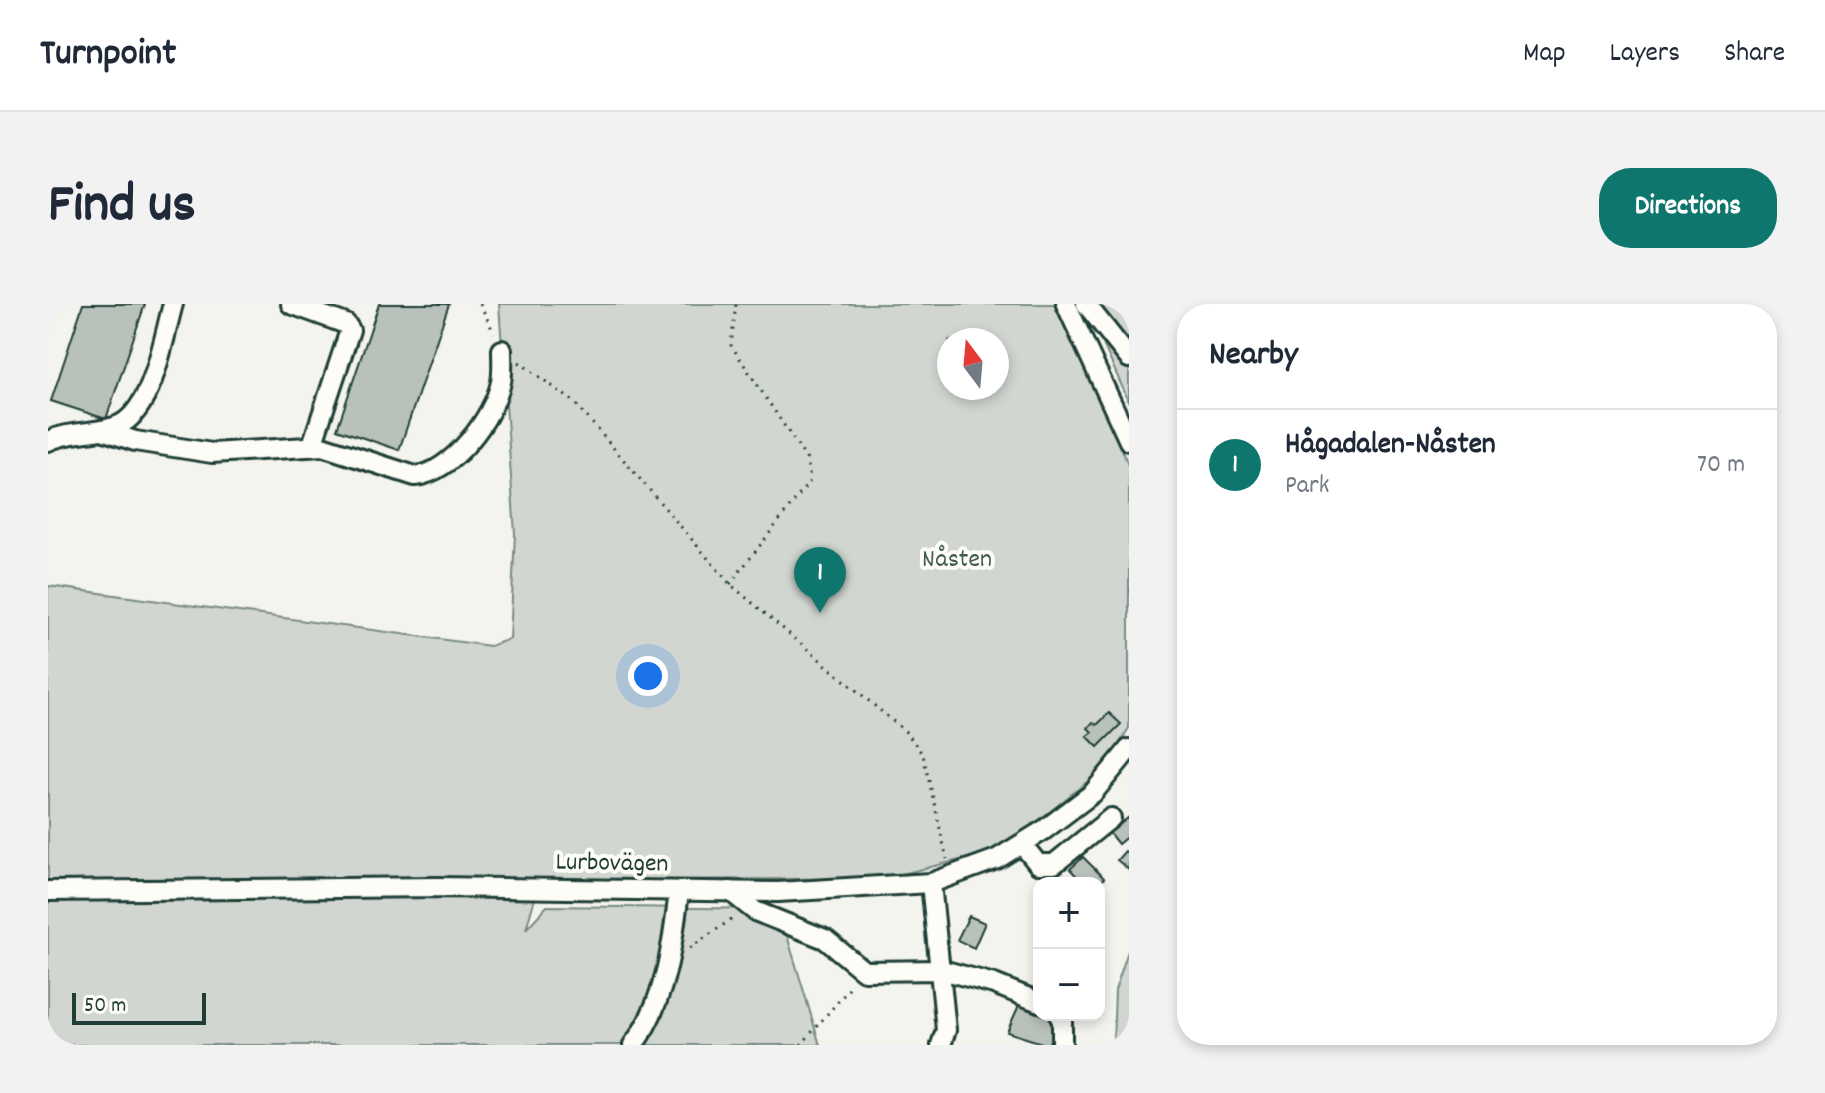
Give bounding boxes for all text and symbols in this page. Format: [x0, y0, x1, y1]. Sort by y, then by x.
text: Turnpoint [40, 28, 176, 83]
text: Map [1523, 35, 1566, 75]
text: Layers [1610, 35, 1680, 75]
text: Share [1724, 35, 1785, 75]
text: Find us [48, 168, 196, 248]
button: Directions [1599, 168, 1777, 248]
north arrow [937, 328, 1009, 400]
text: Nearby [1209, 332, 1298, 381]
text: Hågadalen-Nåsten [1285, 425, 1496, 468]
text: 1 [1232, 447, 1238, 484]
text: 70 m [1697, 447, 1745, 484]
text: Park [1285, 468, 1329, 505]
park label: Nåsten [922, 542, 992, 579]
pin: 1 [794, 547, 846, 613]
your location [628, 656, 668, 696]
street label: Lurbovägen [555, 845, 669, 883]
map controls [1033, 877, 1105, 1021]
button: + [1033, 877, 1105, 949]
button: − [1033, 949, 1105, 1021]
scale bar [72, 989, 206, 1025]
text: 50 m [84, 991, 126, 1022]

